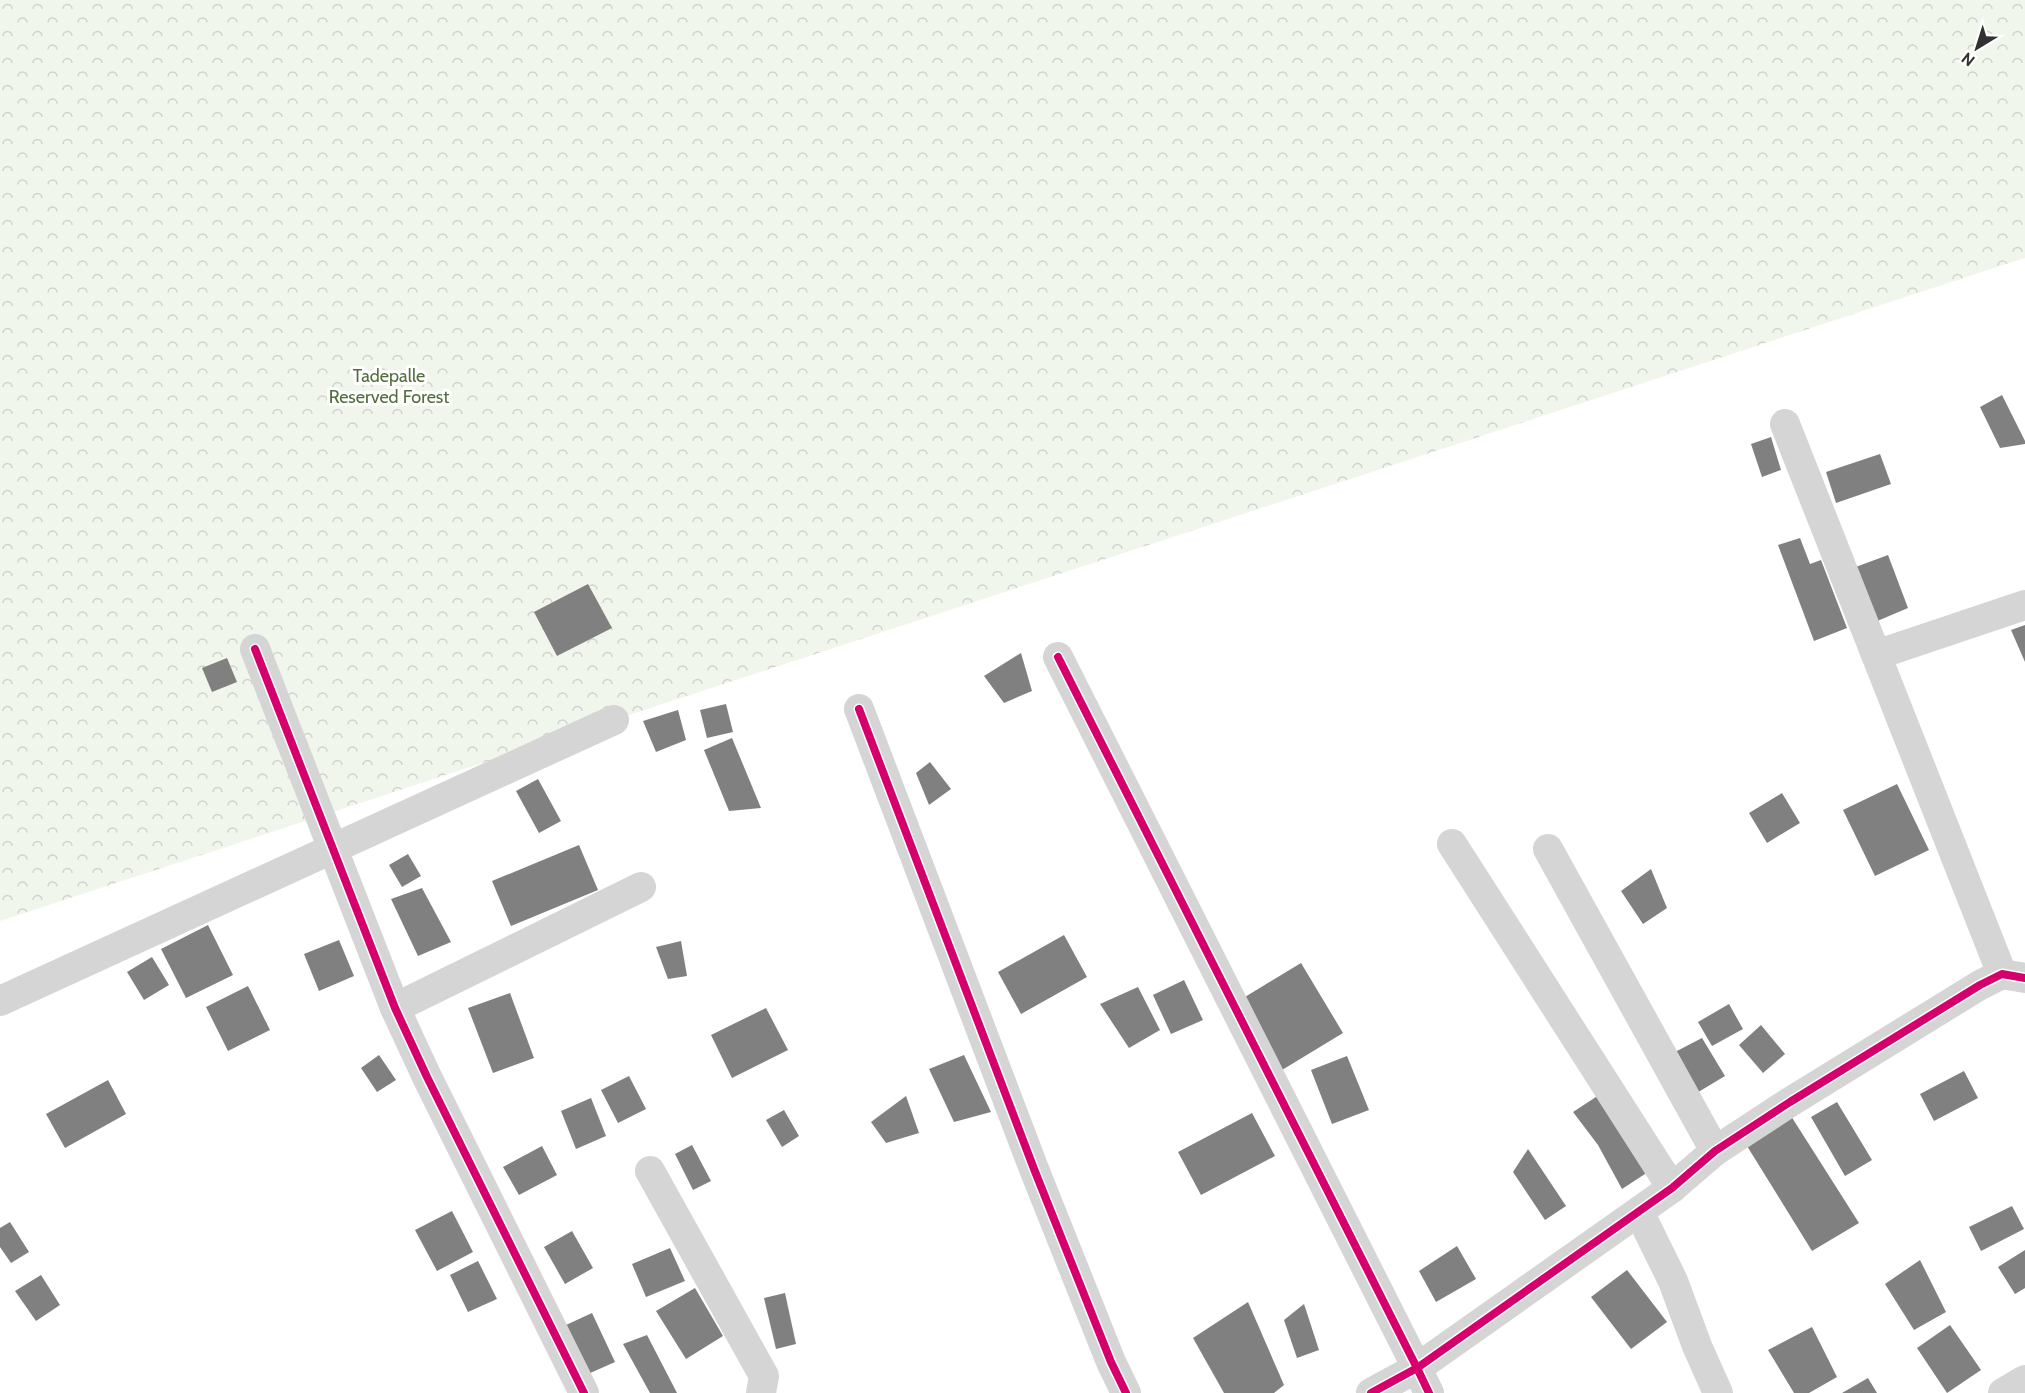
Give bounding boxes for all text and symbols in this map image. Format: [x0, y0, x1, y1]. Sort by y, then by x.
north arrow [1947, 18, 2007, 78]
text: N [1958, 48, 1978, 70]
park label: Tadepalle Reserved Forest [329, 365, 449, 408]

